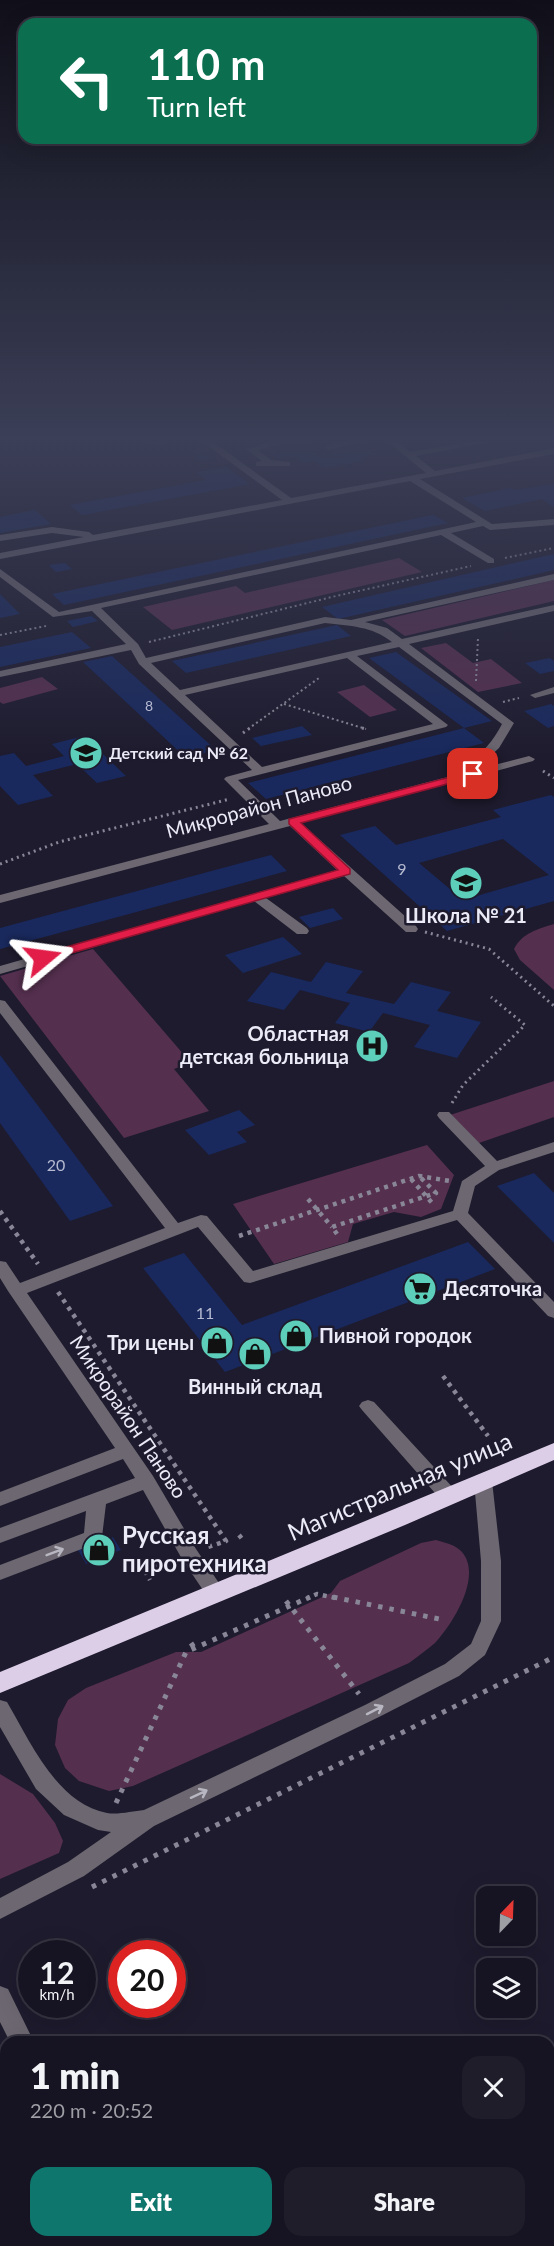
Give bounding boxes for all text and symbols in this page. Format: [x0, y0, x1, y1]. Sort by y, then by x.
text: 110 m [147, 39, 265, 89]
icon: left [48, 42, 126, 120]
text: Turn left [147, 90, 246, 123]
house number: 8 [145, 697, 153, 714]
school or university icon: Детский сад № 62 [68, 735, 104, 771]
place label: Детский сад № 62 [109, 743, 248, 762]
pin [447, 748, 498, 799]
icon: arrive [456, 757, 489, 790]
street label: Микрорайон Паново [163, 770, 354, 842]
house number: 9 [397, 859, 407, 878]
school or university icon: Школа № 21 [448, 865, 484, 901]
place label: Школа № 21 [405, 903, 527, 927]
position arrow [11, 926, 75, 990]
place label: Областная детская больница [180, 1021, 349, 1068]
hospital icon: Областная детская больница [354, 1028, 390, 1064]
house number: 20 [47, 1155, 65, 1174]
supermarket icon: Десяточка [402, 1271, 438, 1307]
place label: Десяточка [443, 1276, 542, 1300]
house number: 11 [196, 1303, 214, 1322]
shop icon: Пивной городок [278, 1318, 314, 1354]
place label: Пивной городок [319, 1323, 472, 1347]
shop icon: Три цены [199, 1325, 235, 1361]
street label: Микрорайон Паново [65, 1330, 192, 1502]
place label: Три цены [107, 1330, 194, 1354]
shop icon: Винный склад [237, 1336, 273, 1372]
place label: Винный склад [188, 1374, 322, 1398]
street label: Магистральная улица [283, 1425, 516, 1546]
place label: Русская пиротехника [122, 1520, 267, 1577]
shop icon: Русская пиротехника [81, 1532, 117, 1568]
one-way arrow [45, 1546, 63, 1557]
one-way arrow [366, 1703, 384, 1715]
one-way arrow [189, 1787, 207, 1799]
north arrow [476, 1886, 536, 1946]
map controls [476, 1886, 536, 2018]
speed limit sign: 20 [108, 1940, 186, 2018]
text: 12 [40, 1954, 74, 1990]
button: layers [476, 1958, 536, 2018]
text: km/h [39, 1985, 75, 2003]
text: 1 min [30, 2053, 120, 2097]
button: close [462, 2056, 525, 2119]
text: 220 m · 20:52 [30, 2098, 153, 2122]
button: Exit [30, 2167, 272, 2236]
button: Share [284, 2167, 525, 2236]

